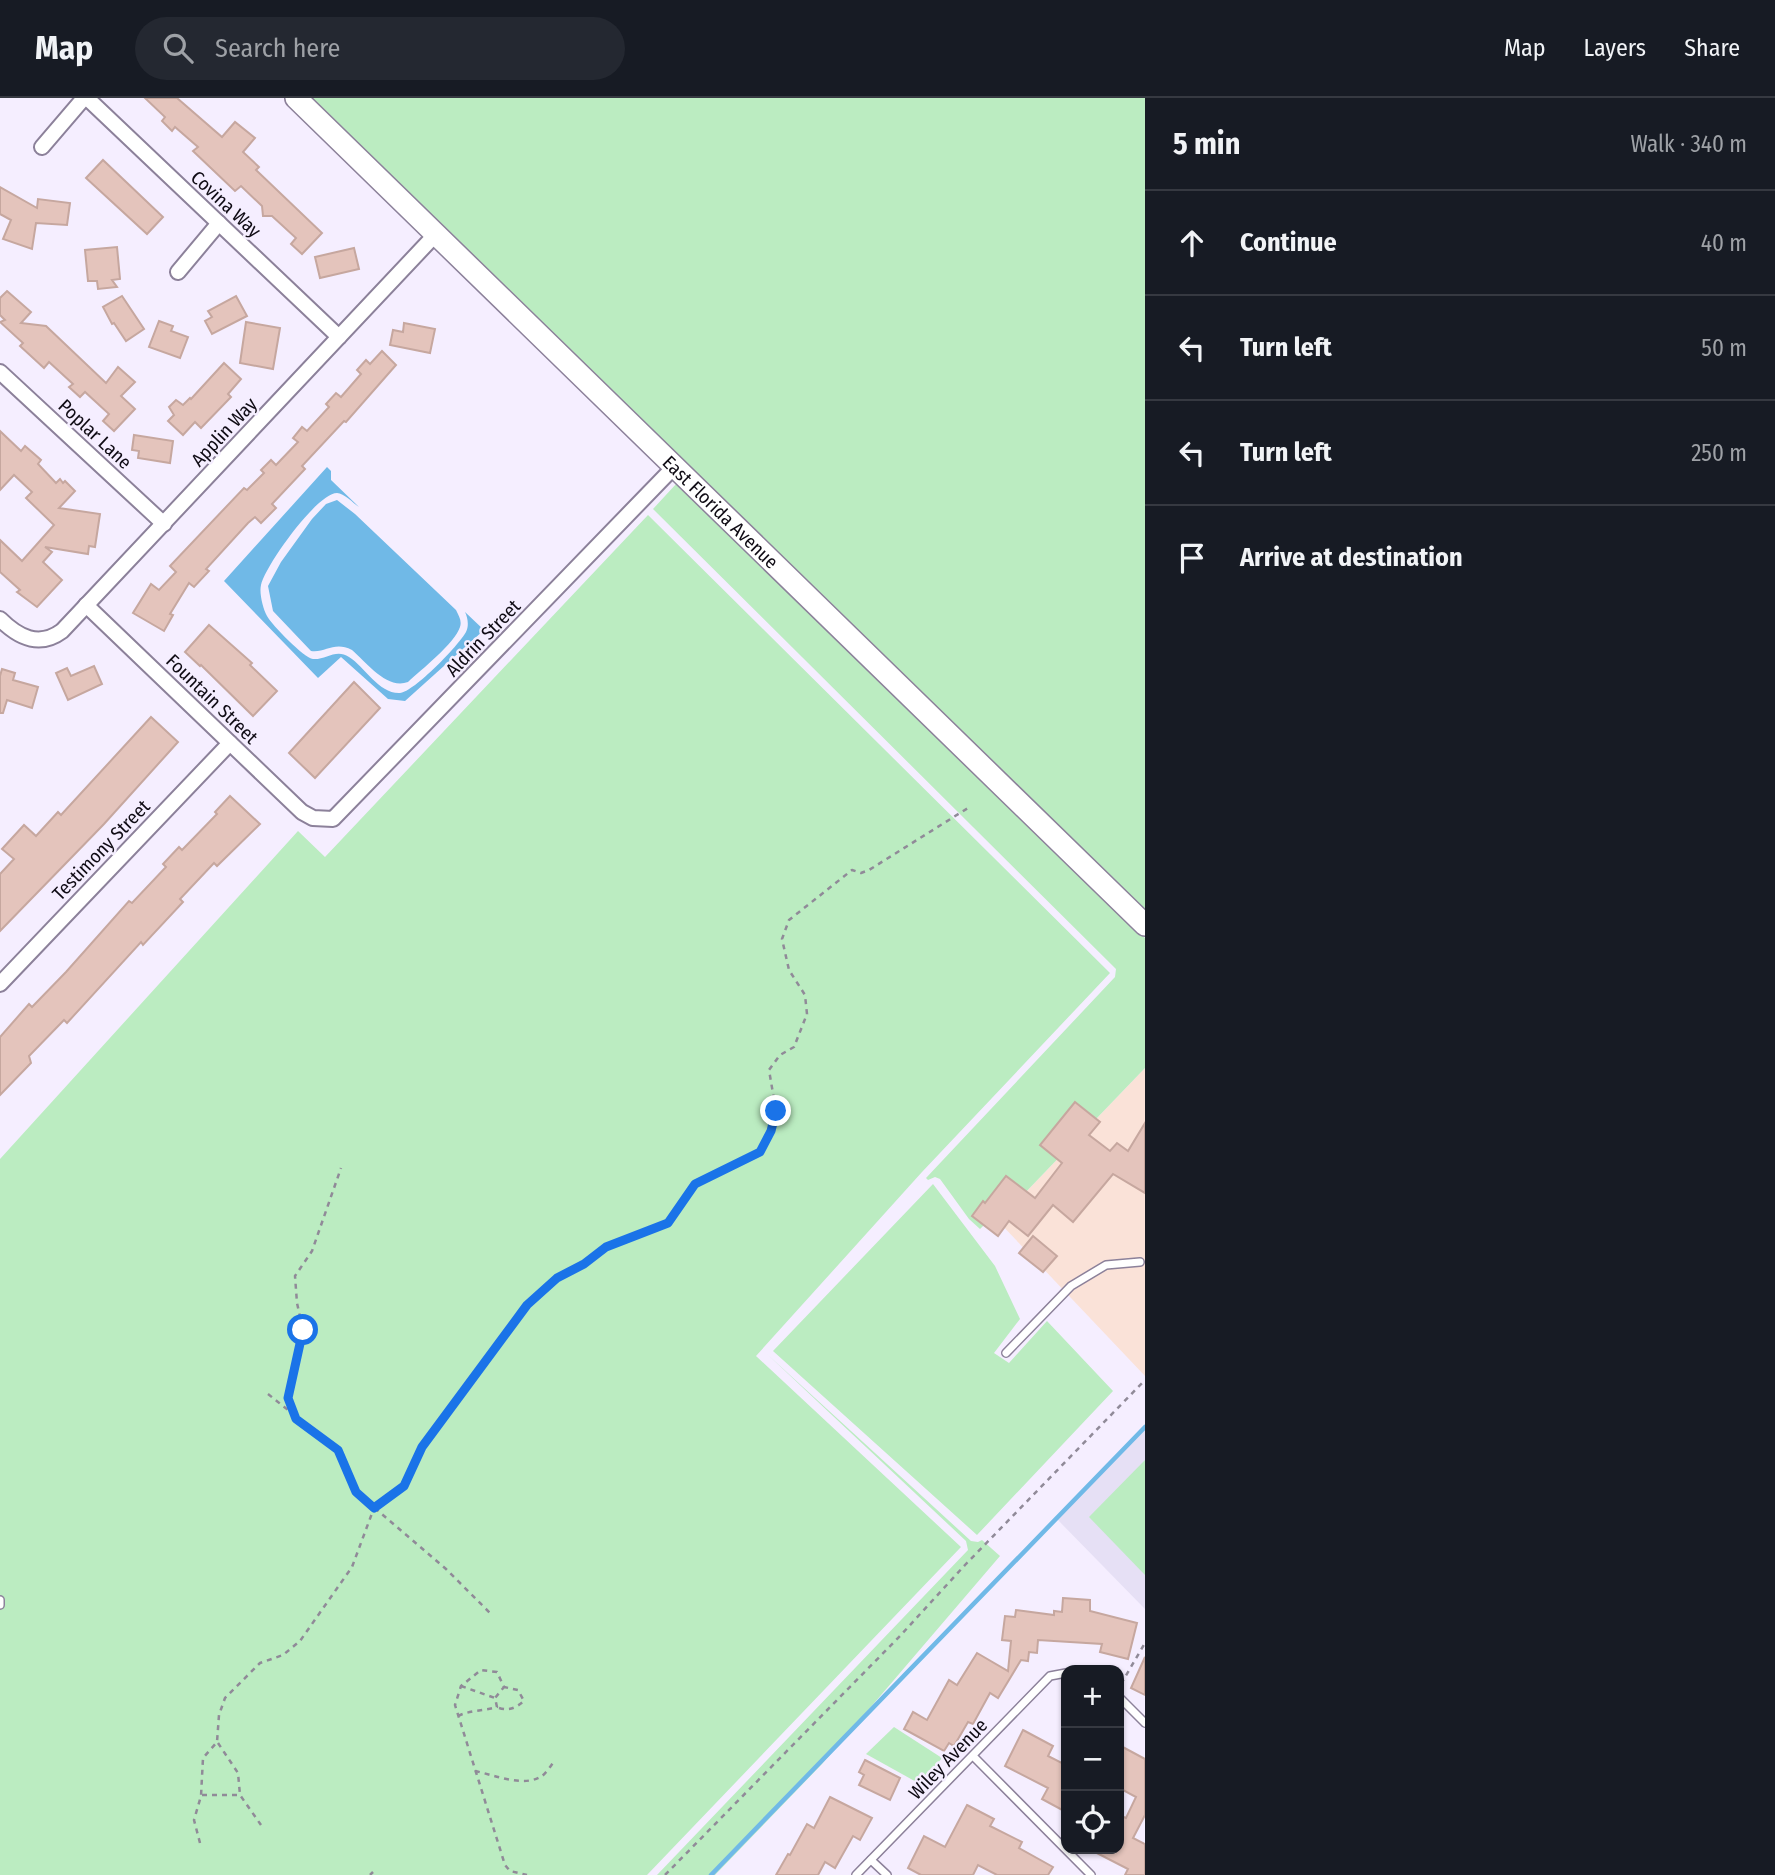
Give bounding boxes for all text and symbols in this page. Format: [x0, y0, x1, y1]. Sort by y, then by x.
search box [135, 17, 625, 80]
text: Map [35, 28, 93, 68]
icon: search [159, 29, 197, 67]
text: Search here [215, 33, 340, 64]
text: Map [1504, 34, 1546, 62]
text: Layers [1584, 34, 1646, 62]
text: Share [1684, 34, 1740, 62]
text: 5 min [1173, 126, 1240, 162]
text: Walk · 340 m [1630, 130, 1747, 158]
street label: Covina Way [186, 166, 266, 243]
icon: ahead [1173, 224, 1211, 262]
text: Continue [1240, 227, 1337, 258]
text: 40 m [1701, 229, 1747, 257]
icon: left [1173, 329, 1211, 367]
text: Turn left [1240, 332, 1332, 363]
text: 50 m [1701, 334, 1747, 362]
street label: Applin Way [186, 392, 262, 471]
street label: Poplar Lane [54, 394, 136, 474]
icon: left [1173, 434, 1211, 472]
text: Turn left [1240, 437, 1332, 468]
text: 250 m [1691, 439, 1747, 467]
street label: East Florida Avenue [658, 450, 783, 573]
icon: arrive [1173, 539, 1211, 577]
text: Arrive at destination [1240, 542, 1463, 573]
street label: Aldrin Street [441, 594, 526, 681]
street label: Fountain Street [161, 649, 263, 749]
street label: Testimony Street [47, 795, 155, 905]
route end [760, 1095, 791, 1126]
route start [287, 1314, 318, 1345]
map controls [1061, 1665, 1124, 1854]
button: + [1061, 1665, 1124, 1728]
street label: Wiley Avenue [904, 1714, 992, 1804]
button: − [1061, 1728, 1124, 1791]
button: locate [1061, 1791, 1124, 1854]

